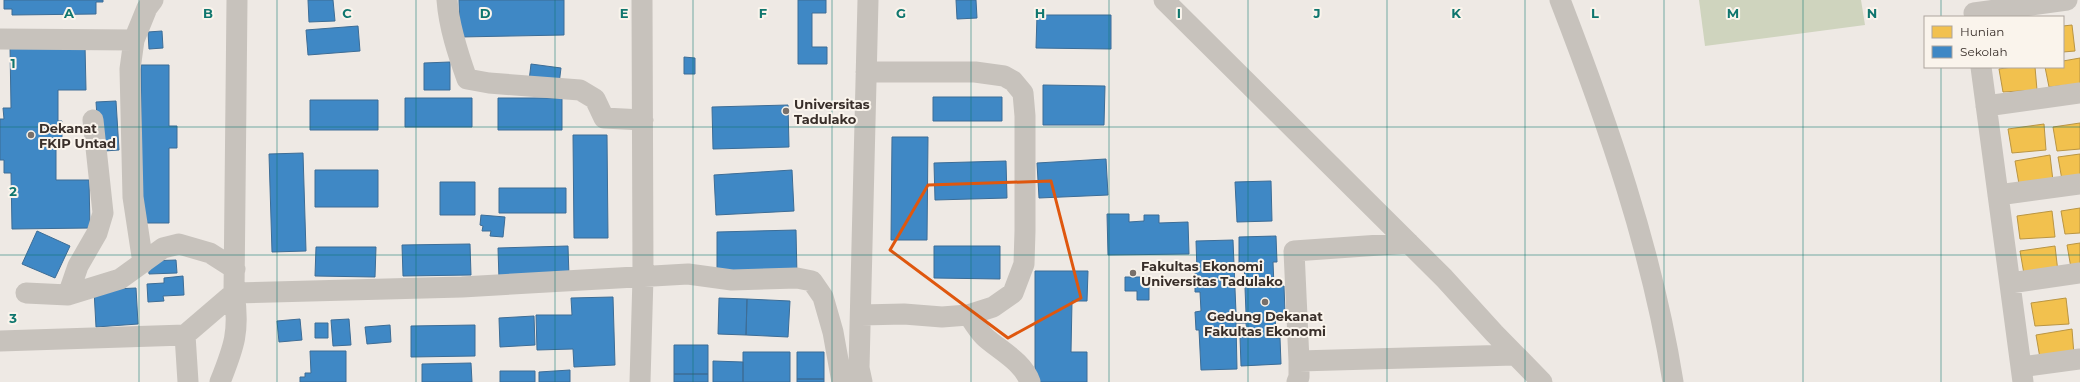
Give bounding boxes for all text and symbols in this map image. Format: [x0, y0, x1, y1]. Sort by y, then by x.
text: A [63, 5, 75, 21]
text: B [203, 5, 213, 21]
text: C [342, 5, 352, 21]
text: D [480, 5, 491, 21]
text: E [620, 5, 629, 21]
text: F [759, 5, 767, 21]
text: G [896, 5, 906, 21]
text: H [1035, 5, 1045, 21]
text: I [1177, 5, 1181, 21]
text: J [1312, 5, 1321, 21]
text: K [1451, 5, 1461, 21]
text: L [1591, 5, 1599, 21]
text: M [1727, 5, 1739, 21]
text: N [1867, 5, 1877, 21]
legend [1924, 16, 2064, 68]
text: Hunian [1960, 24, 2004, 39]
text: Sekolah [1960, 44, 2008, 59]
text: 1 [10, 55, 16, 71]
place label: Universitas Tadulako [794, 96, 870, 127]
marker: Universitas Tadulako [781, 106, 791, 116]
place label: Dekanat FKIP Untad [39, 120, 116, 151]
marker: Dekanat FKIP Untad [26, 130, 36, 140]
text: 2 [9, 183, 17, 199]
place label: Fakultas Ekonomi Universitas Tadulako [1141, 258, 1283, 289]
marker: Fakultas Ekonomi Universitas Tadulako [1128, 268, 1138, 278]
marker: Gedung Dekanat Fakultas Ekonomi [1260, 297, 1270, 307]
place label: Gedung Dekanat Fakultas Ekonomi [1204, 308, 1326, 339]
text: 3 [8, 310, 17, 326]

